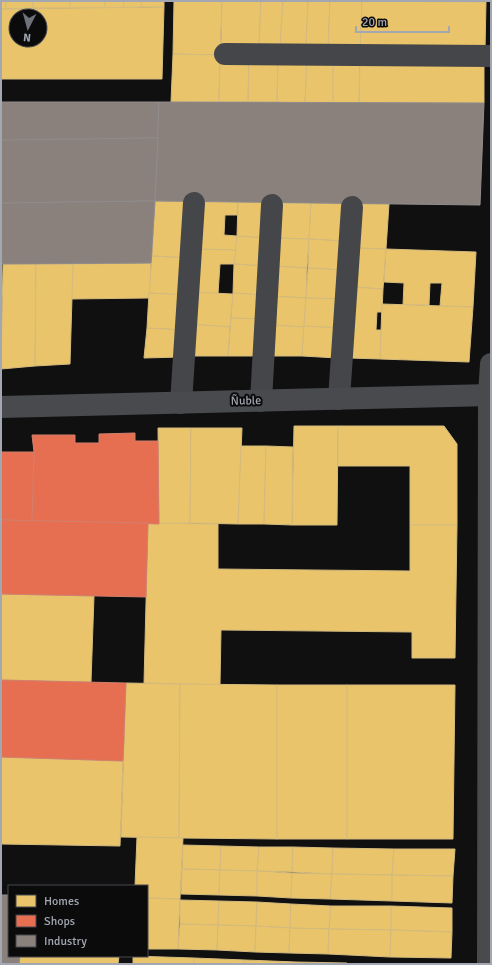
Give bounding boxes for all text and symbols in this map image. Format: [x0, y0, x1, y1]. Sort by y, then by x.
north arrow [8, 8, 48, 48]
scale bar [356, 8, 449, 34]
text: 20 m [362, 15, 387, 30]
text: N [23, 31, 31, 44]
street label: Ñuble [231, 393, 261, 409]
legend [8, 885, 148, 957]
text: Homes [44, 894, 79, 909]
text: Shops [44, 914, 75, 929]
text: Industry [44, 934, 87, 949]

